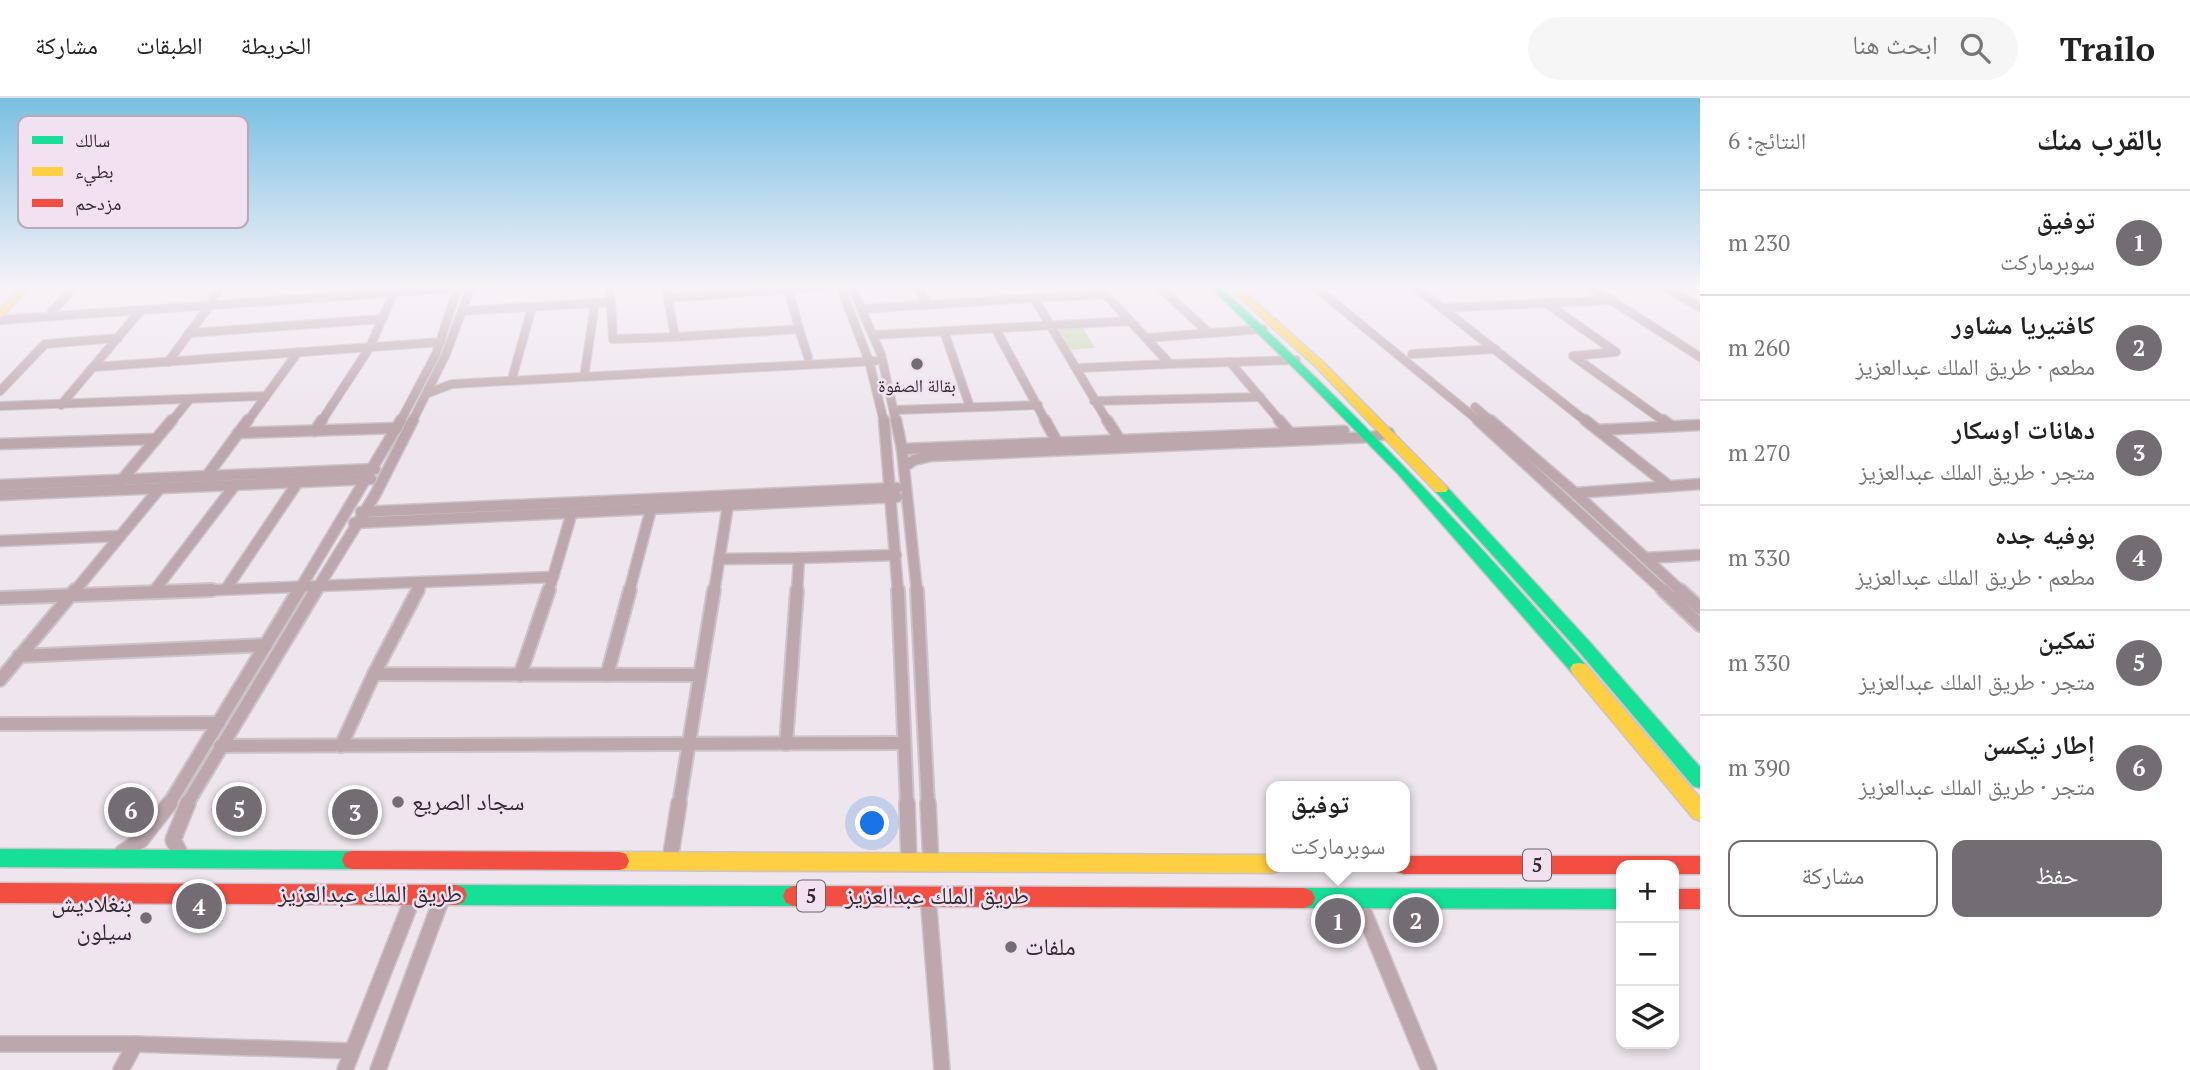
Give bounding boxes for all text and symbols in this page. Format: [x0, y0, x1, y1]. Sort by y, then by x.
search box [1528, 17, 2018, 80]
text: ابحث هنا [1852, 27, 1938, 61]
text: Trailo [2060, 27, 2155, 70]
text: مشاركة [35, 29, 98, 61]
text: الطبقات [136, 29, 203, 61]
text: الخريطة [241, 29, 311, 61]
icon: search [1956, 29, 1994, 67]
legend [18, 116, 248, 228]
text: بالقرب منك [2037, 119, 2162, 159]
text: النتائج: 6 [1728, 125, 1806, 156]
text: سالك [75, 127, 110, 152]
text: بطيء [75, 158, 114, 187]
text: مزدحم [75, 190, 121, 216]
text: توفيق [2036, 202, 2095, 236]
text: 230 m [1728, 227, 1790, 258]
text: 1 [2133, 227, 2146, 258]
text: سوبرماركت [2000, 246, 2095, 277]
text: كافتيريا مشاور [1952, 307, 2095, 341]
text: 260 m [1728, 332, 1790, 363]
text: 2 [2133, 332, 2146, 363]
text: مطعم · طريق الملك عبدالعزيز [1855, 351, 2095, 382]
marker: بقالة الصفوة [909, 356, 925, 372]
place label: بقالة الصفوة [878, 373, 956, 397]
text: دهانات اوسكار [1952, 412, 2095, 446]
text: 270 m [1728, 437, 1790, 468]
text: 3 [2133, 437, 2146, 468]
text: متجر · طريق الملك عبدالعزيز [1859, 456, 2095, 487]
text: بوفيه جده [1995, 517, 2095, 551]
text: 330 m [1728, 542, 1790, 573]
text: 4 [2133, 542, 2146, 573]
text: مطعم · طريق الملك عبدالعزيز [1855, 561, 2095, 592]
text: تمكين [2038, 622, 2095, 656]
text: 330 m [1728, 647, 1790, 678]
text: 5 [2133, 647, 2146, 678]
text: متجر · طريق الملك عبدالعزيز [1859, 666, 2095, 697]
text: إطار نيكسن [1983, 727, 2095, 761]
text: 390 m [1728, 752, 1790, 783]
text: 6 [2133, 752, 2146, 783]
text: متجر · طريق الملك عبدالعزيز [1859, 771, 2095, 802]
popup [1266, 781, 1410, 872]
pin: 5 [216, 783, 262, 835]
pin: 6 [108, 784, 154, 836]
place label: سجاد الصريع [412, 785, 524, 817]
pin: 3 [332, 786, 378, 838]
text: توفيق [1290, 786, 1349, 820]
marker: سجاد الصريع [390, 794, 406, 810]
your location [855, 806, 889, 840]
text: سوبرماركت [1290, 830, 1386, 861]
button: مشاركة [1728, 840, 1938, 917]
button: حفظ [1952, 840, 2162, 917]
road number: 5 [1523, 850, 1551, 880]
map controls [1616, 860, 1679, 1049]
button: + [1616, 860, 1679, 923]
street label: طريق الملك عبدالعزيز [277, 877, 462, 909]
street label: طريق الملك عبدالعزيز [844, 879, 1029, 911]
pin: 4 [176, 880, 222, 932]
road number: 5 [797, 880, 825, 912]
place label: بنغلاديش سيلون [51, 887, 132, 947]
pin: 2 [1393, 894, 1439, 946]
pin: 1 [1315, 895, 1361, 947]
marker: بنغلاديش سيلون [138, 910, 154, 926]
button: − [1616, 923, 1679, 986]
place label: ملفات [1025, 930, 1076, 962]
marker: ملفات [1003, 939, 1019, 955]
button: layers [1616, 986, 1679, 1049]

